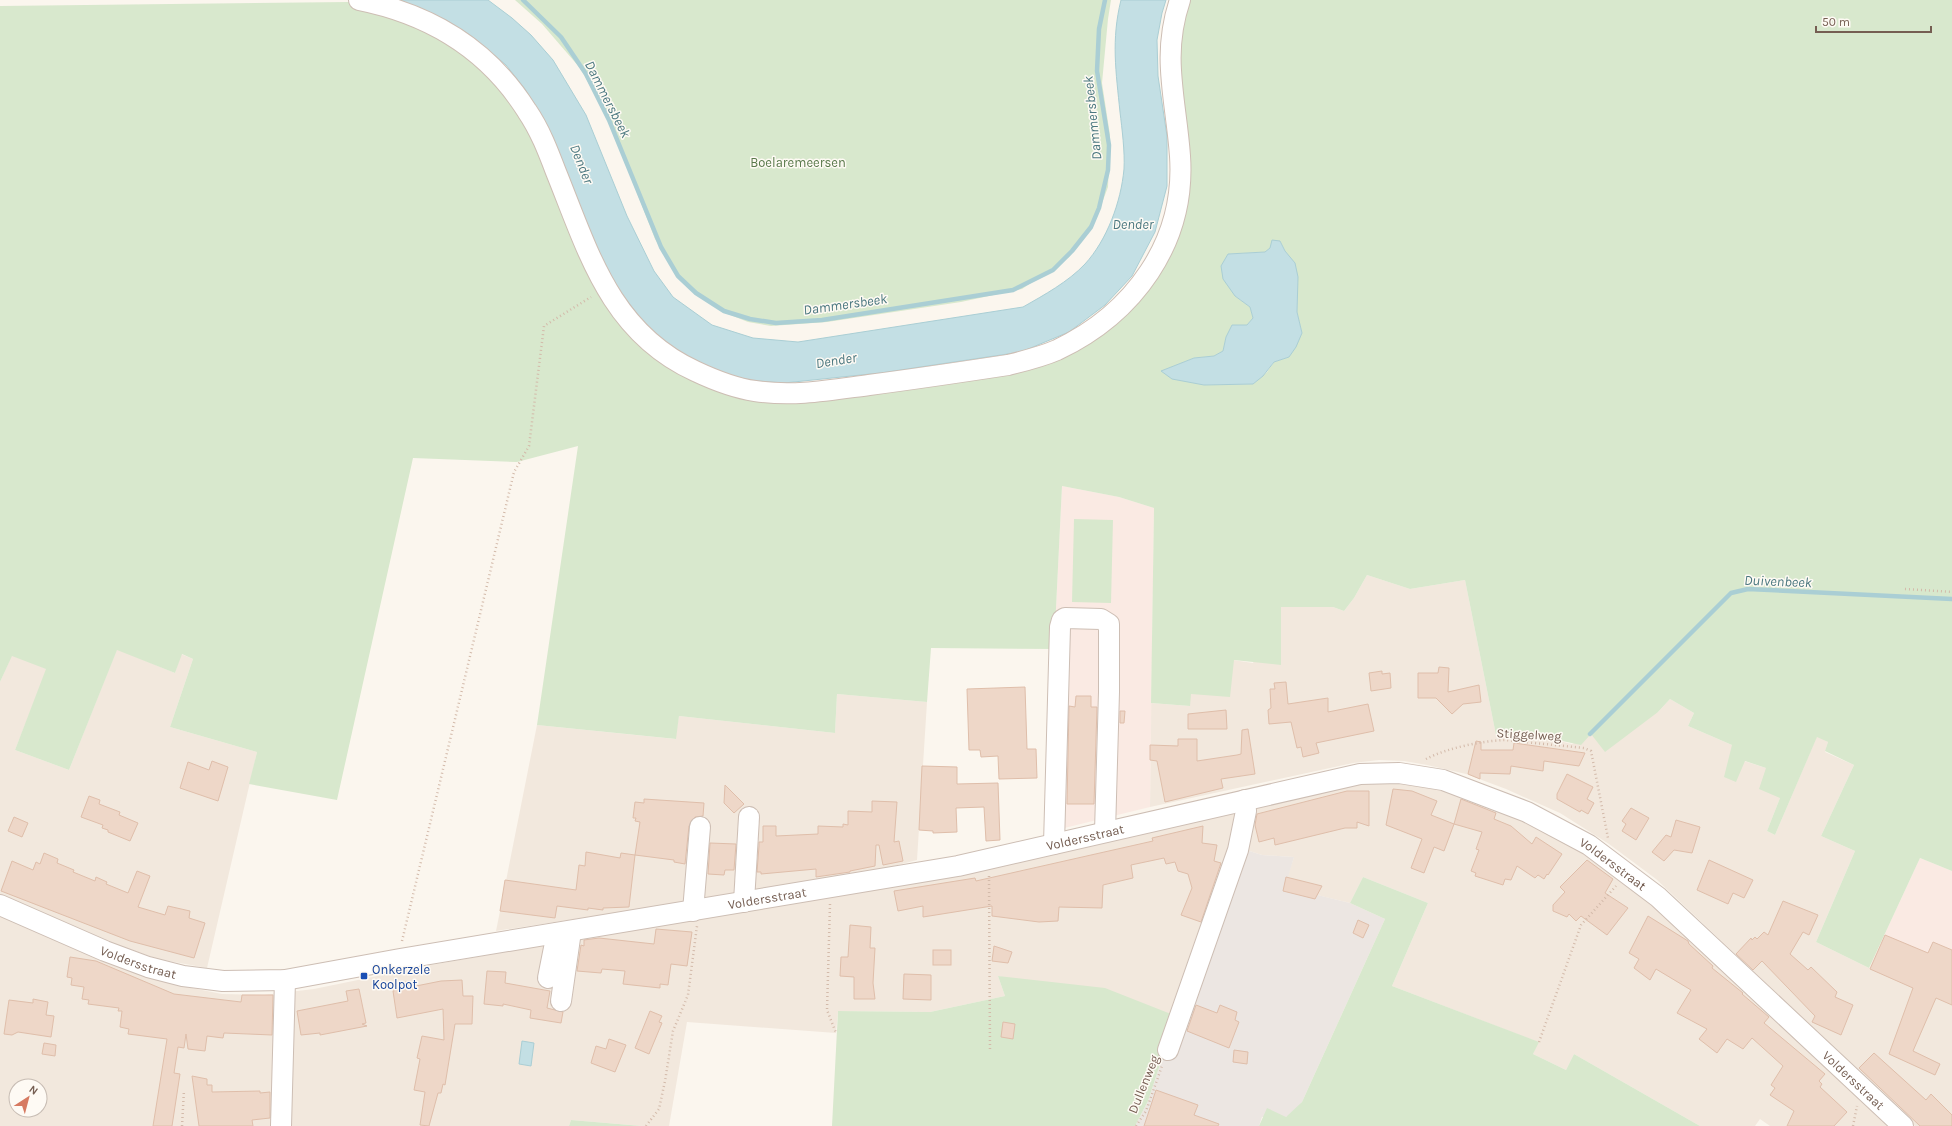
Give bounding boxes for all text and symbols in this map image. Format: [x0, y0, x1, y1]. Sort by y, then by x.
scale bar [1816, 8, 1931, 34]
text: 50 m [1822, 15, 1850, 29]
water label: Dammersbeek [581, 58, 635, 141]
water label: Dammersbeek [1080, 74, 1105, 161]
water label: Dender [566, 142, 598, 188]
park label: Boelaremeersen [750, 155, 846, 170]
water label: Dender [1112, 216, 1155, 233]
water label: Dammersbeek [802, 290, 889, 319]
water label: Dender [814, 349, 859, 372]
water label: Duivenbeek [1744, 572, 1813, 591]
street label: Stiggelweg [1496, 725, 1563, 744]
street label: Voldersstraat [1045, 821, 1126, 854]
street label: Voldersstraat [1577, 834, 1649, 894]
street label: Voldersstraat [727, 884, 808, 912]
street label: Voldersstraat [98, 943, 178, 982]
place label: Onkerzele Koolpot [372, 962, 430, 992]
marker: Onkerzele Koolpot [359, 971, 369, 981]
street label: Voldersstraat [1819, 1048, 1888, 1113]
street label: Dullenweg [1125, 1052, 1162, 1116]
north arrow [8, 1078, 48, 1118]
text: N [27, 1083, 41, 1098]

